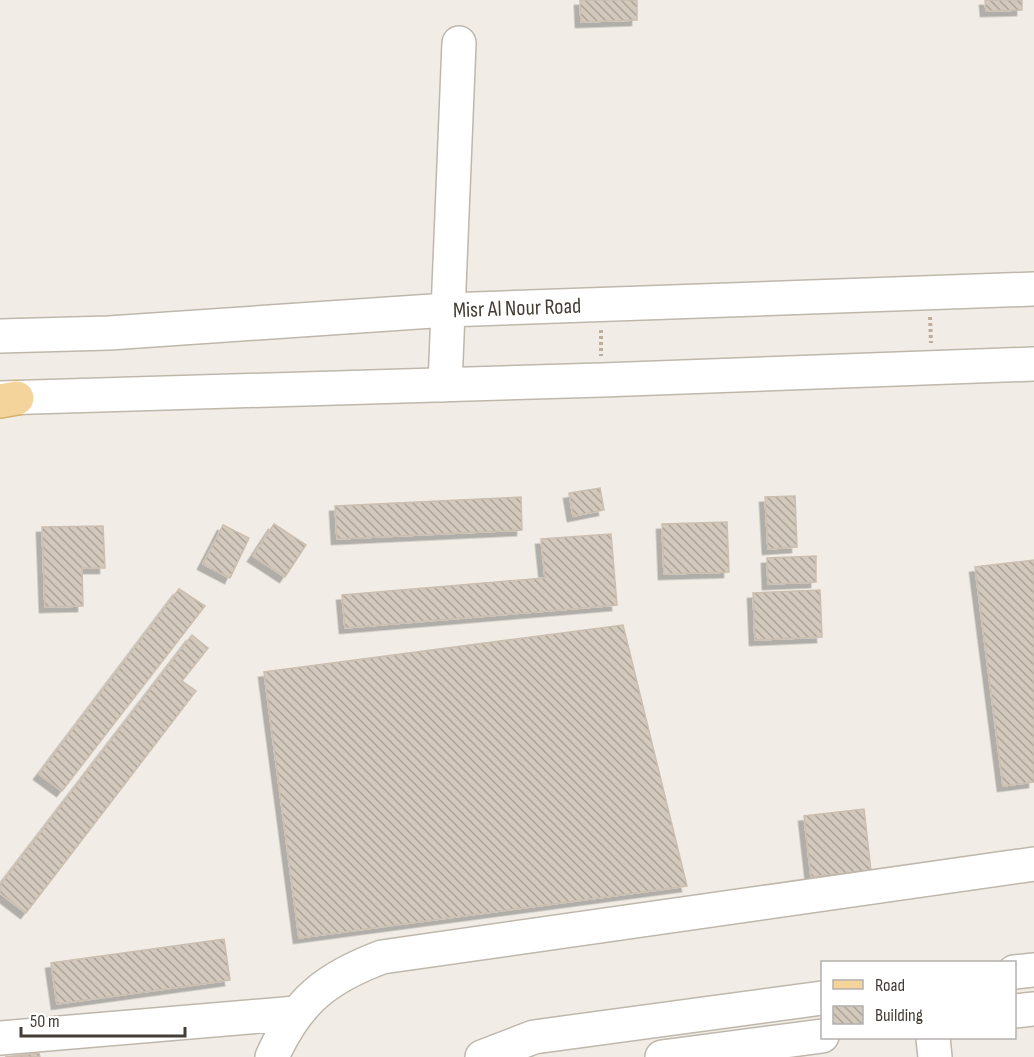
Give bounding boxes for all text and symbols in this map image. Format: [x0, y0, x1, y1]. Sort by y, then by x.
street label: Misr Al Nour Road [453, 293, 582, 324]
legend [821, 961, 1016, 1039]
text: Road [875, 975, 905, 996]
scale bar [21, 1000, 184, 1038]
text: Building [875, 1005, 923, 1026]
text: 50 m [30, 1011, 60, 1032]

